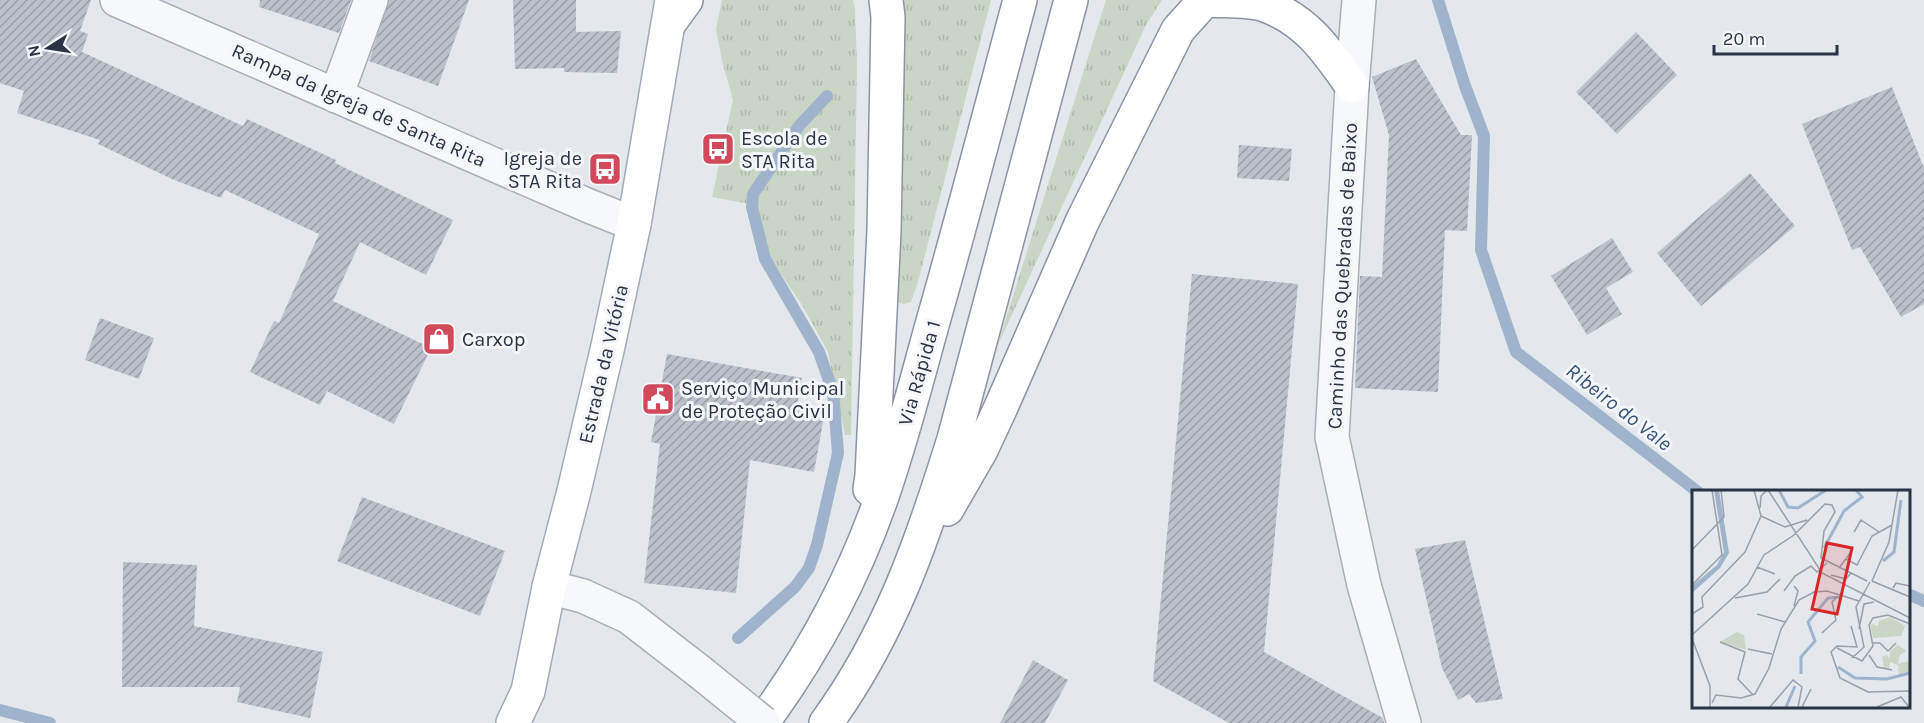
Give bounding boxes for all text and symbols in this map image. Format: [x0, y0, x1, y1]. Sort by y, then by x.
north arrow [18, 18, 78, 78]
scale bar [1714, 18, 1837, 56]
text: 20 m [1723, 28, 1765, 50]
street label: Rampa da Igreja de Santa Rita [228, 39, 489, 172]
text: N [23, 43, 44, 59]
street label: Caminho das Quebradas de Baixo [1323, 122, 1362, 430]
place label: Escola de STA Rita [741, 127, 827, 173]
bus stop icon: Escola de STA Rita [700, 131, 736, 167]
place label: Igreja de STA Rita [503, 147, 582, 193]
bus stop icon: Igreja de STA Rita [587, 151, 623, 187]
street label: Estrada da Vitória [574, 282, 633, 446]
street label: Via Rápida 1 [894, 318, 945, 428]
shop icon: Carxop [421, 321, 457, 357]
place label: Carxop [462, 328, 525, 351]
water label: Ribeiro do Vale [1561, 358, 1677, 456]
place label: Serviço Municipal de Proteção Civil [681, 377, 844, 423]
public building icon: Serviço Municipal de Proteção Civil [640, 381, 676, 417]
inset map [1692, 490, 1909, 708]

